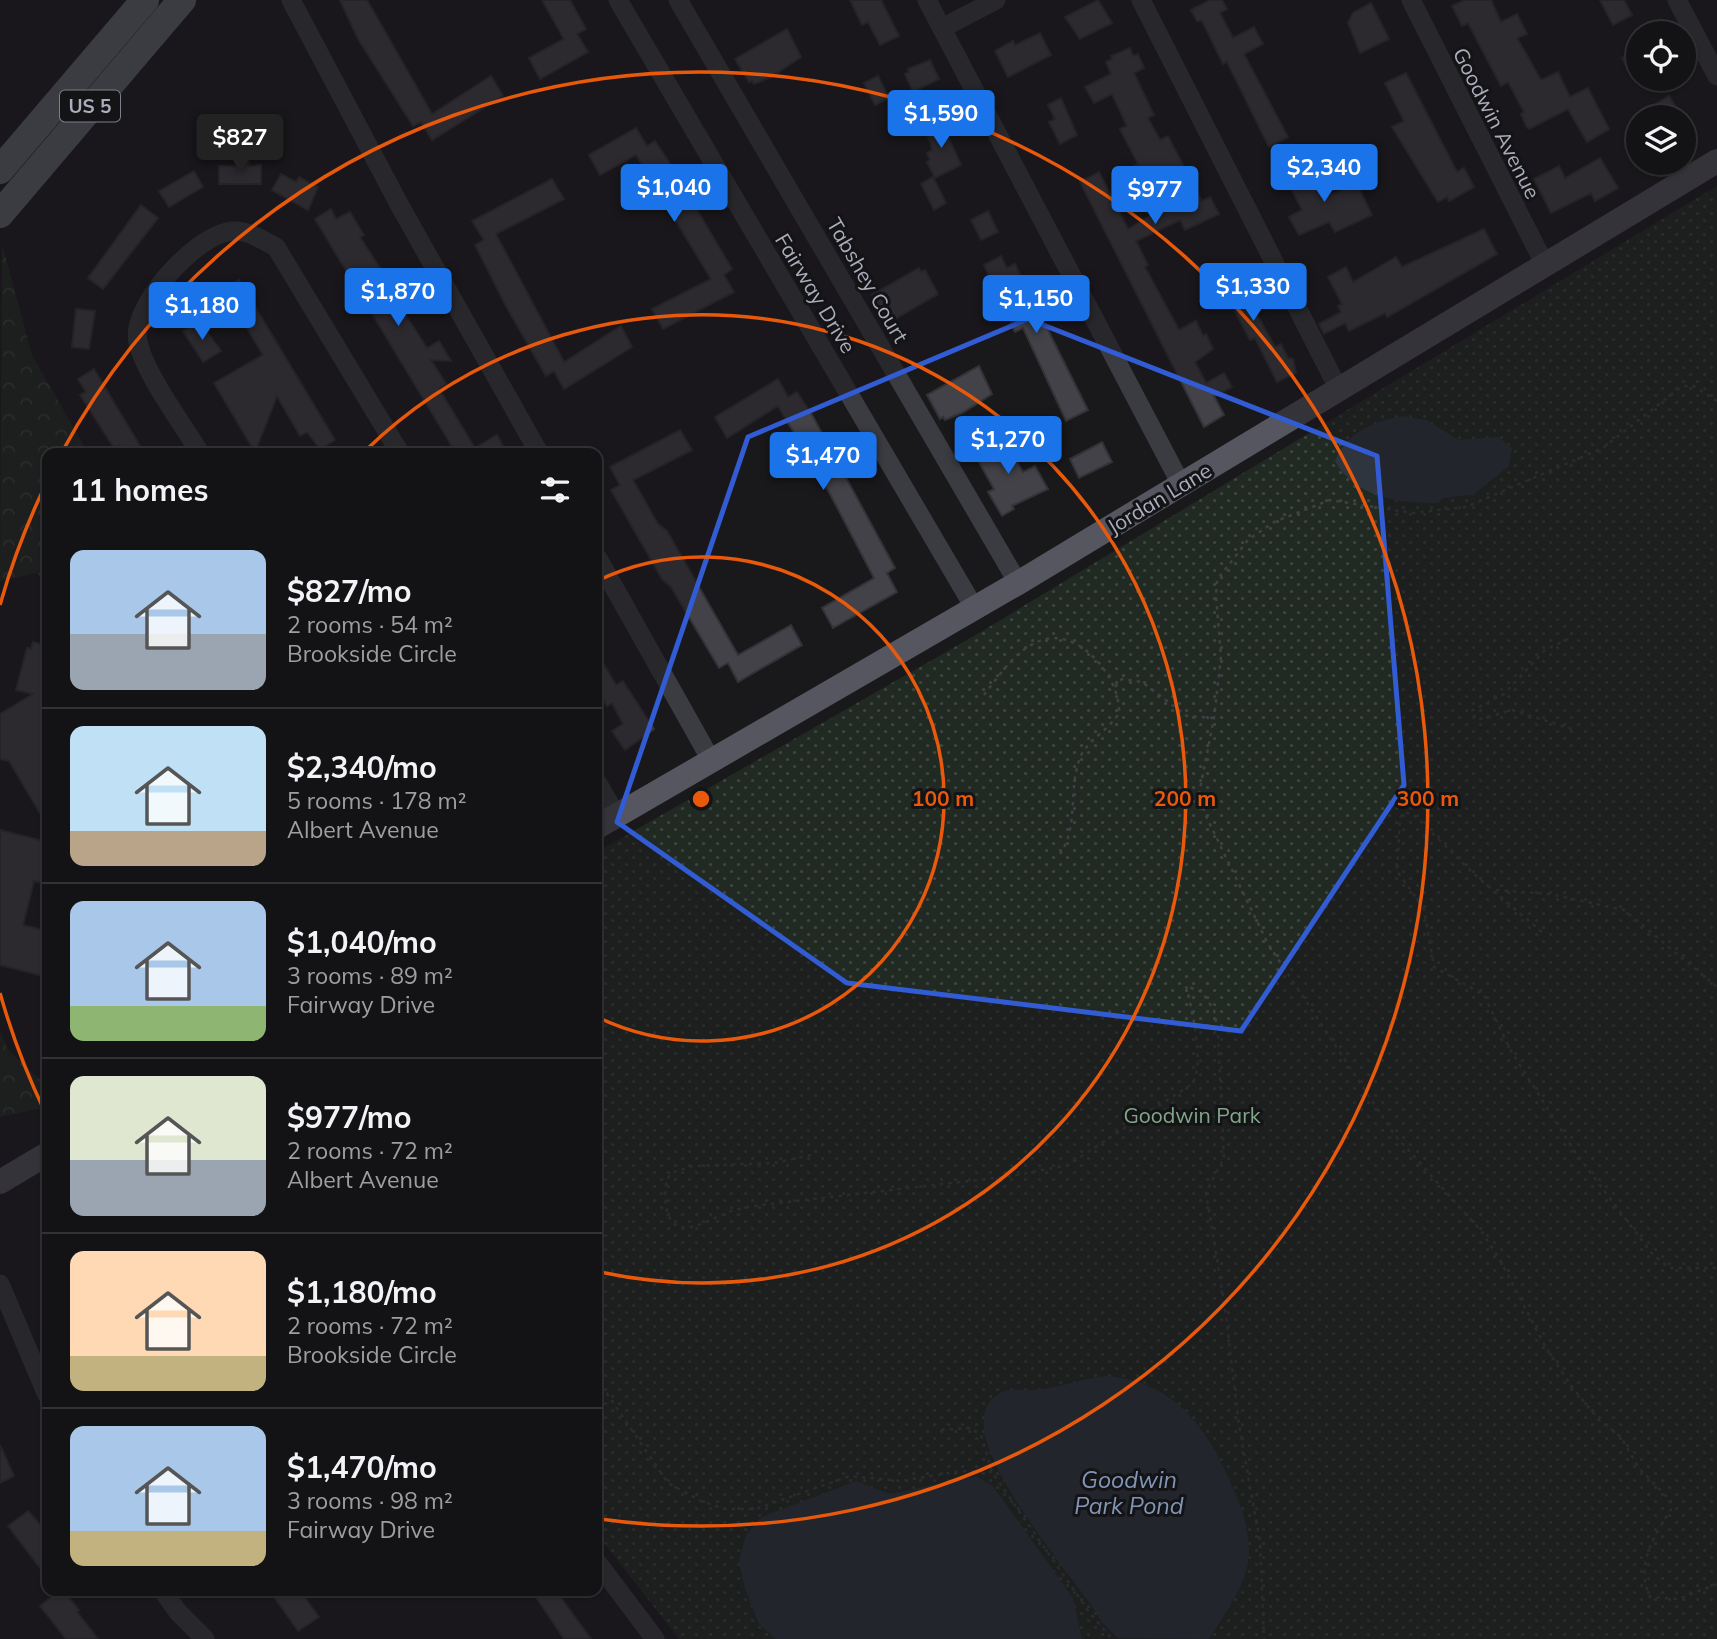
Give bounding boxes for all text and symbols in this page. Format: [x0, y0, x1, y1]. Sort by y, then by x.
map controls [1626, 21, 1696, 175]
button: locate [1626, 21, 1696, 91]
street label: Goodwin Avenue [1448, 43, 1546, 203]
road number: US 5 [60, 90, 120, 122]
pin: $1,590 [884, 90, 998, 150]
text: $1,590 [904, 98, 978, 127]
button: layers [1626, 105, 1696, 175]
pin: $827 [199, 114, 281, 174]
text: $827 [212, 122, 268, 151]
pin: $2,340 [1267, 144, 1381, 204]
text: $2,340 [1287, 152, 1361, 181]
pin: $1,040 [617, 164, 731, 224]
pin: $977 [1114, 166, 1196, 226]
text: $1,040 [637, 172, 711, 201]
text: $977 [1127, 174, 1183, 203]
street label: Tabshey Court [822, 213, 914, 347]
street label: Fairway Drive [770, 228, 862, 358]
pin: $1,330 [1196, 264, 1310, 323]
pin: $1,870 [341, 268, 455, 328]
text: $1,330 [1216, 271, 1290, 300]
text: $1,870 [361, 276, 435, 305]
pin: $1,150 [979, 276, 1093, 335]
pin: $1,180 [145, 282, 259, 342]
text: $1,150 [999, 283, 1073, 312]
text: $1,180 [165, 290, 239, 319]
pin: $1,270 [951, 416, 1065, 476]
text: $1,270 [971, 424, 1045, 453]
pin: $1,470 [766, 433, 880, 492]
text: $1,470 [786, 440, 860, 469]
street label: Jordan Lane [1102, 457, 1216, 539]
text: 11 homes [70, 471, 209, 509]
icon: filters [536, 471, 574, 509]
text: $827/mo [287, 572, 411, 610]
icon: home [126, 578, 210, 662]
text: 2 rooms · 54 m² [287, 610, 453, 639]
text: Brookside Circle [287, 639, 457, 668]
text: $2,340/mo [287, 748, 437, 786]
icon: home [126, 754, 210, 838]
text: 100 m [912, 785, 974, 811]
text: 200 m [1154, 785, 1216, 811]
text: 300 m [1397, 785, 1459, 811]
text: 5 rooms · 178 m² [287, 786, 467, 815]
centre of rings [689, 787, 713, 811]
text: Albert Avenue [287, 815, 439, 844]
text: $1,040/mo [287, 923, 437, 961]
icon: home [126, 929, 210, 1013]
text: 3 rooms · 89 m² [287, 961, 453, 990]
text: Fairway Drive [287, 990, 435, 1019]
text: $977/mo [287, 1098, 411, 1136]
park label: Goodwin Park [1123, 1102, 1261, 1128]
icon: home [126, 1104, 210, 1188]
text: 2 rooms · 72 m² [287, 1136, 453, 1165]
text: Albert Avenue [287, 1165, 439, 1194]
text: $1,180/mo [287, 1273, 437, 1311]
icon: home [126, 1279, 210, 1363]
text: 2 rooms · 72 m² [287, 1311, 453, 1340]
text: Brookside Circle [287, 1340, 457, 1369]
text: $1,470/mo [287, 1448, 437, 1486]
icon: home [126, 1454, 210, 1538]
water label: Goodwin Park Pond [1074, 1465, 1184, 1520]
text: 3 rooms · 98 m² [287, 1486, 453, 1515]
text: Fairway Drive [287, 1515, 435, 1544]

